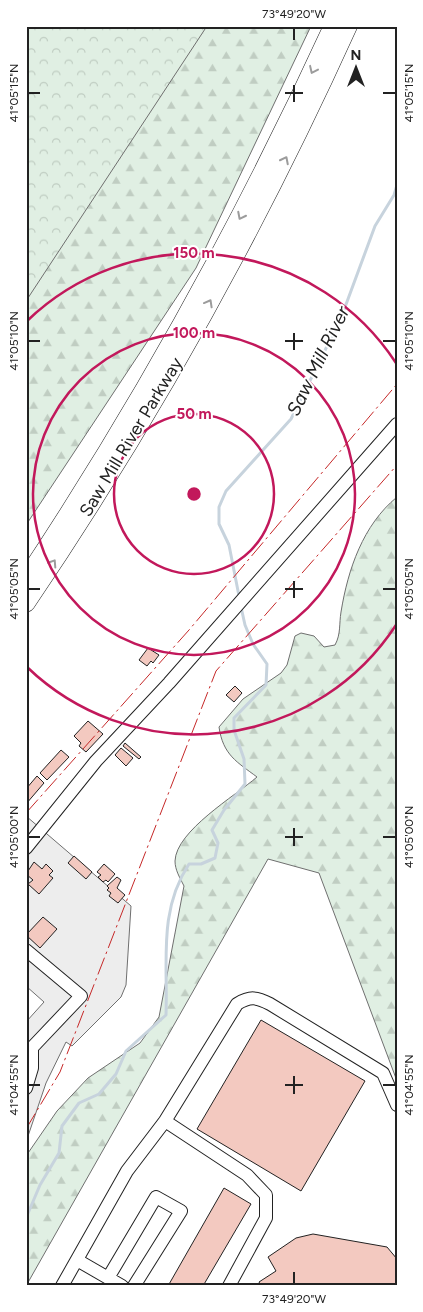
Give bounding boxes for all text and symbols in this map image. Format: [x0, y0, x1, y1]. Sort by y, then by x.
text: 73°49'20"W [262, 7, 326, 21]
north arrow [330, 42, 380, 92]
text: N [351, 47, 361, 64]
text: 41°05'15"N [7, 64, 21, 122]
text: 41°05'15"N [402, 64, 416, 122]
one-way arrow [309, 65, 319, 74]
one-way arrow [279, 156, 289, 165]
one-way arrow [237, 211, 247, 220]
text: 150 m [173, 244, 215, 262]
one-way arrow [203, 300, 213, 309]
water label: Saw Mill River [282, 302, 355, 419]
text: 41°05'10"N [7, 311, 21, 371]
text: 41°05'10"N [402, 311, 416, 371]
text: 100 m [173, 324, 215, 342]
street label: Saw Mill River Parkway [75, 353, 188, 521]
text: 50 m [176, 405, 212, 423]
centre of rings [185, 485, 203, 503]
text: 41°05'05"N [7, 558, 21, 620]
text: 41°05'05"N [402, 558, 416, 620]
one-way arrow [47, 559, 57, 568]
text: 41°05'00"N [7, 806, 21, 868]
text: 41°05'00"N [402, 806, 416, 868]
text: 41°04'55"N [7, 1054, 21, 1116]
text: 41°04'55"N [402, 1054, 416, 1116]
text: 73°49'20"W [262, 1292, 326, 1306]

